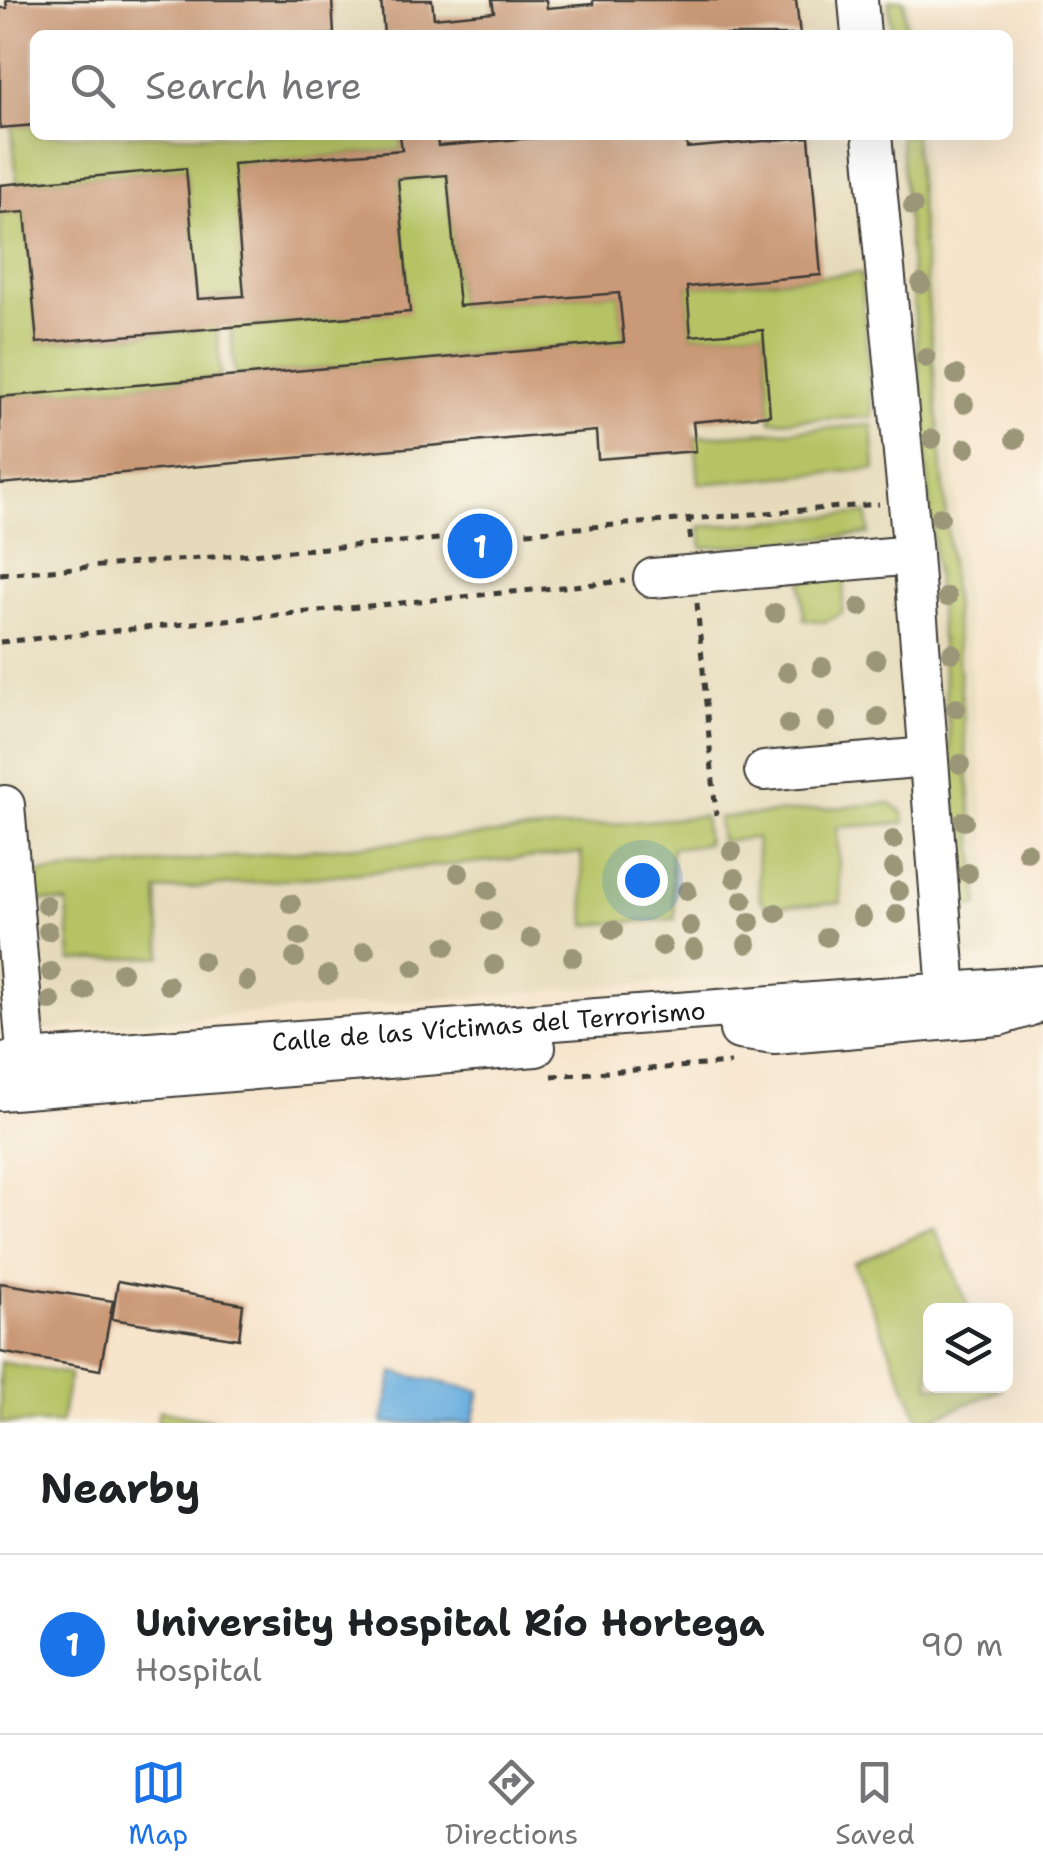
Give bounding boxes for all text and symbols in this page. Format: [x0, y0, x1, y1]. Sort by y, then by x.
search box [30, 30, 1013, 140]
icon: search [65, 58, 120, 113]
text: Search here [145, 60, 362, 111]
pin: 1 [448, 508, 512, 584]
your location [617, 855, 668, 906]
street label: Calle de las Víctimas del Terrorismo [271, 993, 707, 1059]
map controls [923, 1303, 1013, 1393]
button: layers [923, 1303, 1013, 1393]
text: Nearby [40, 1460, 200, 1516]
text: University Hospital Río Hortega [135, 1597, 765, 1648]
text: 1 [65, 1623, 80, 1666]
text: 90 m [920, 1623, 1003, 1666]
text: Hospital [135, 1648, 262, 1691]
tab: Map [128, 1755, 188, 1853]
tab: Directions [445, 1755, 578, 1853]
tab: Saved [835, 1755, 915, 1853]

